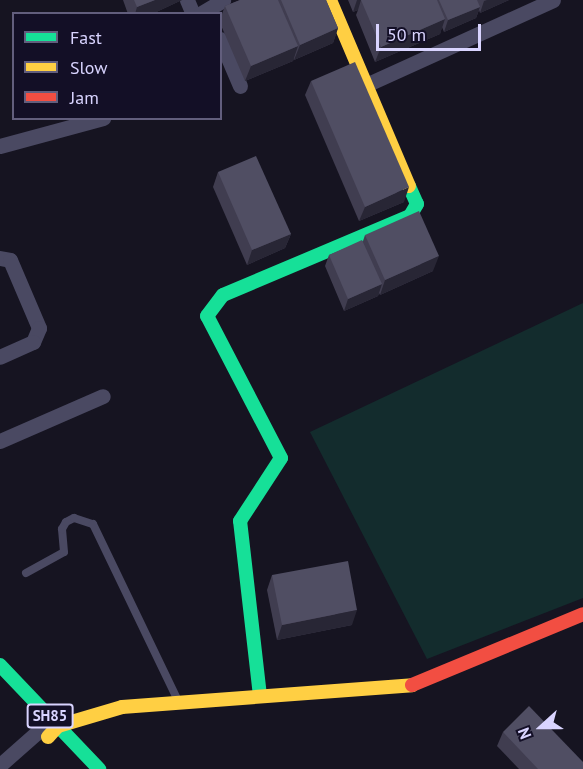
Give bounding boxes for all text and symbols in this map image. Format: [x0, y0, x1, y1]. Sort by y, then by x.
legend [12, 12, 222, 120]
scale bar [379, 12, 484, 50]
text: 50 m [387, 23, 426, 46]
text: Fast [70, 26, 102, 49]
text: Slow [70, 56, 108, 79]
text: Jam [70, 86, 99, 109]
north arrow [511, 697, 571, 757]
road number: SH85 [26, 704, 74, 728]
text: N [513, 725, 535, 742]

